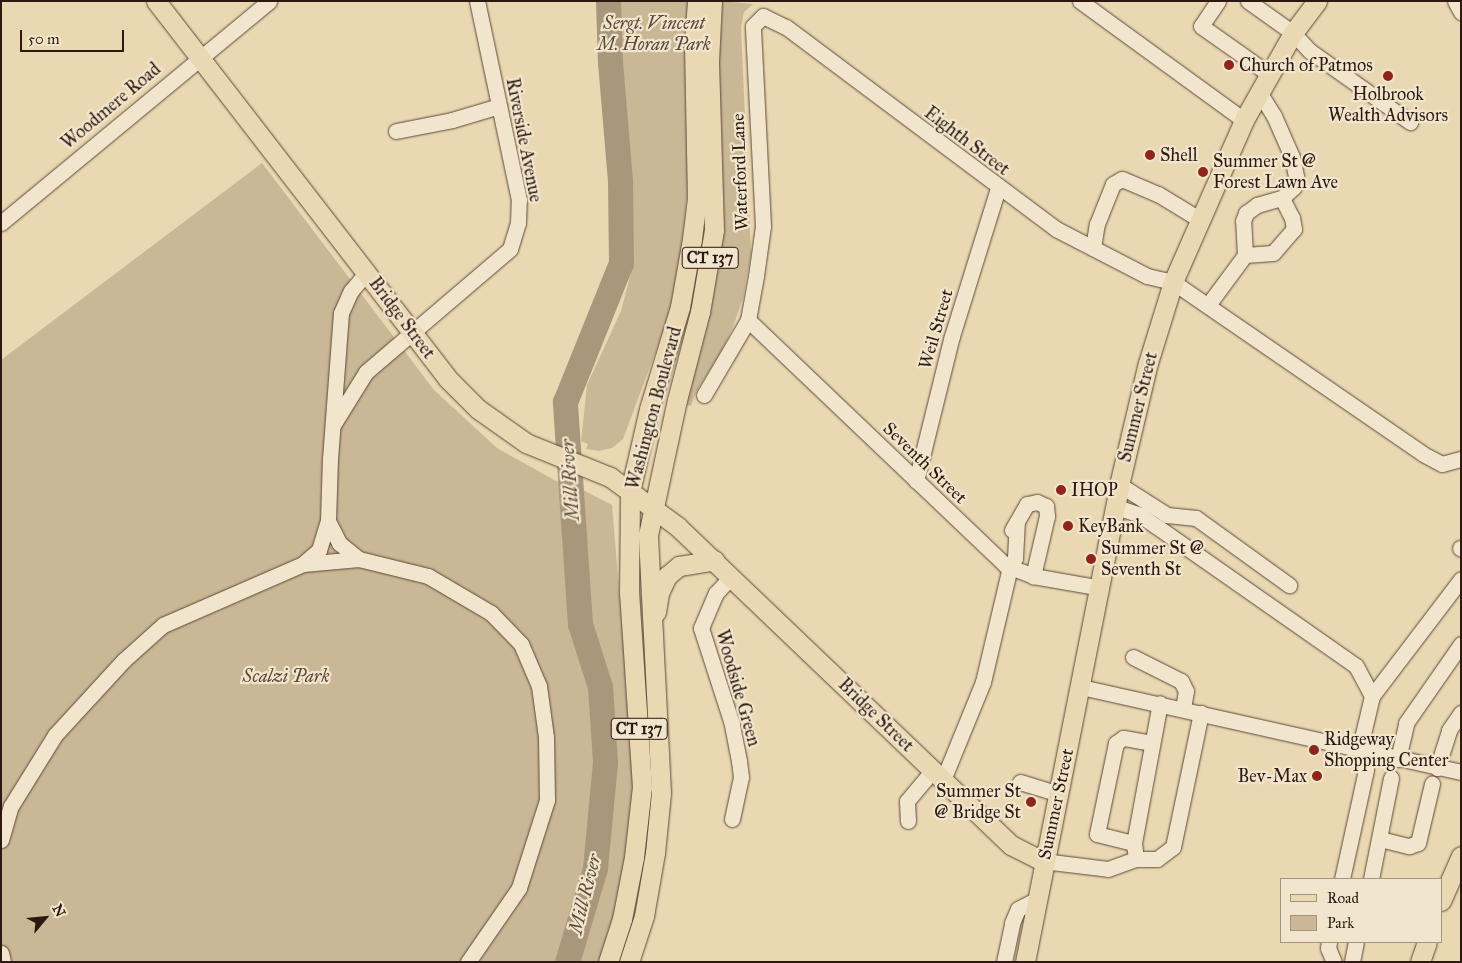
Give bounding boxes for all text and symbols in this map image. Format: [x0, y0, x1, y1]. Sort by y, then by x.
park label: Sergt. Vincent M. Horan Park [597, 13, 711, 56]
scale bar [22, 20, 126, 52]
text: 50 m [28, 30, 60, 48]
place label: Church of Patmos [1239, 54, 1373, 76]
street label: Woodmere Road [57, 58, 165, 154]
marker: Church of Patmos [1223, 59, 1235, 71]
marker: Holbrook Wealth Advisors [1382, 70, 1394, 82]
street label: Riverside Avenue [501, 76, 547, 204]
place label: Holbrook Wealth Advisors [1328, 84, 1448, 126]
street label: Eighth Street [920, 102, 1014, 180]
street label: Waterford Lane [727, 113, 753, 231]
place label: Shell [1160, 144, 1198, 166]
marker: Shell [1144, 149, 1156, 161]
place label: Summer St @ Forest Lawn Ave [1213, 151, 1338, 193]
marker: Summer St @ Forest Lawn Ave [1197, 166, 1209, 178]
road number: CT 137 [681, 244, 739, 272]
street label: Bridge Street [364, 273, 440, 363]
street label: Weil Street [914, 286, 958, 372]
street label: Washington Boulevard [622, 324, 686, 492]
street label: Summer Street [1114, 350, 1162, 464]
street label: Seventh Street [879, 418, 971, 508]
water label: Mill River [556, 438, 584, 522]
place label: IHOP [1071, 479, 1118, 501]
marker: IHOP [1055, 484, 1067, 496]
place label: KeyBank [1078, 515, 1144, 537]
marker: KeyBank [1062, 520, 1074, 532]
place label: Summer St @ Seventh St [1101, 538, 1204, 580]
marker: Summer St @ Seventh St [1085, 553, 1097, 565]
street label: Woodside Green [711, 627, 765, 749]
park label: Scalzi Park [243, 665, 329, 687]
street label: Bridge Street [834, 674, 918, 756]
road number: CT 137 [610, 716, 668, 742]
place label: Ridgeway Shopping Center [1324, 729, 1449, 772]
marker: Ridgeway Shopping Center [1308, 744, 1320, 756]
street label: Summer Street [1034, 747, 1078, 861]
place label: Bev-Max [1237, 765, 1307, 787]
marker: Bev-Max [1311, 770, 1323, 782]
place label: Summer St @ Bridge St [934, 781, 1021, 824]
marker: Summer St @ Bridge St [1025, 796, 1037, 808]
water label: Mill River [564, 852, 606, 936]
legend [1280, 878, 1442, 943]
text: Road [1327, 889, 1359, 907]
north arrow [20, 893, 70, 943]
text: N [48, 901, 69, 920]
text: Park [1327, 914, 1354, 932]

